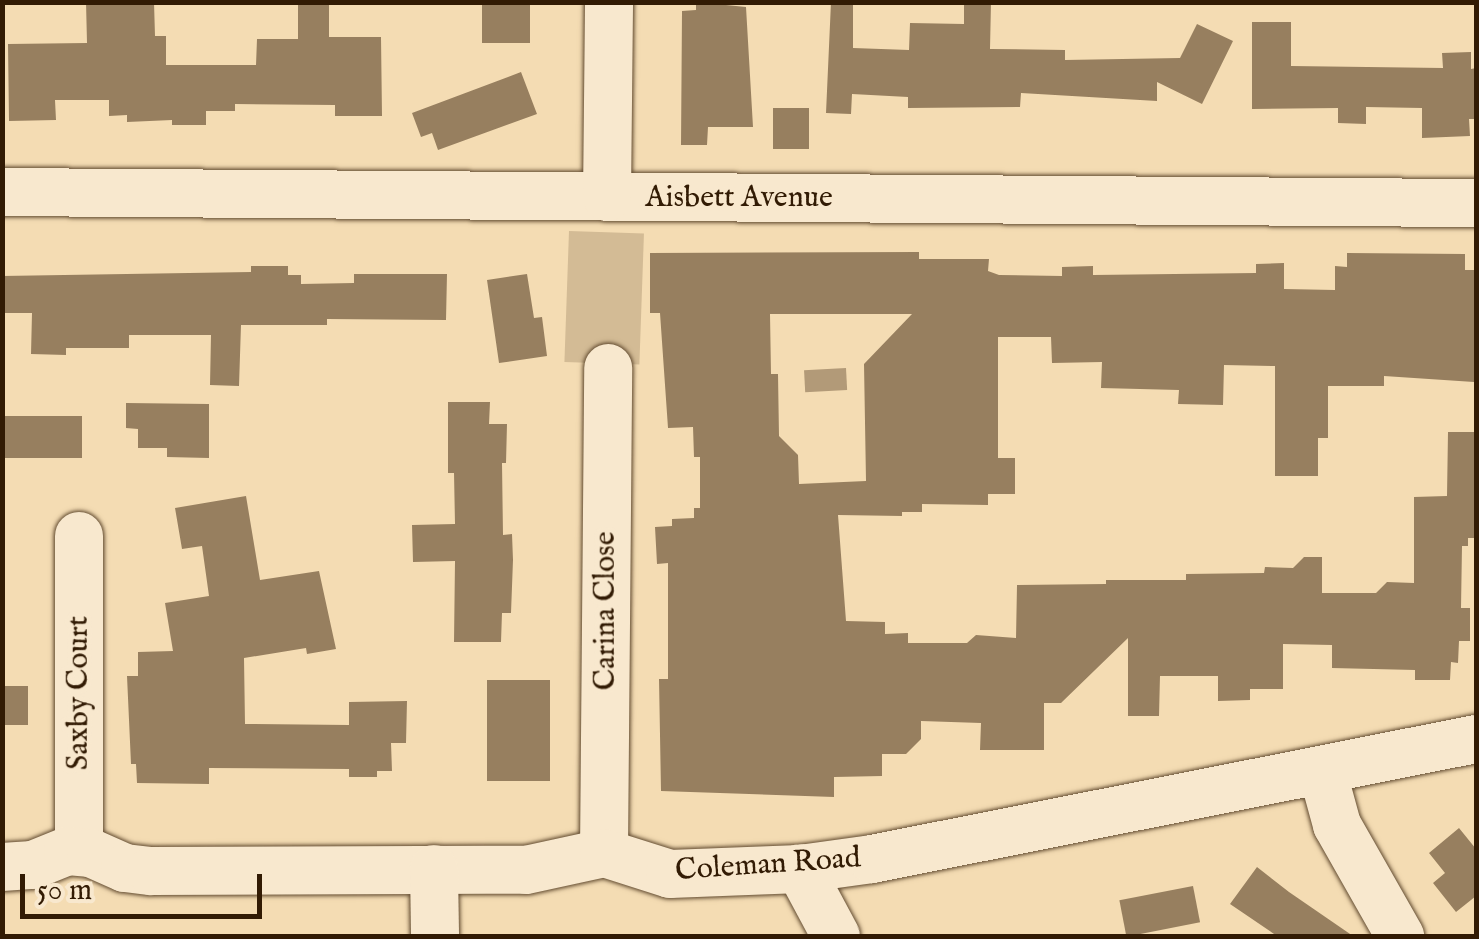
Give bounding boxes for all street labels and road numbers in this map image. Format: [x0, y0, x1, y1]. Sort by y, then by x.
street label: Aisbett Avenue [645, 180, 833, 216]
street label: Carina Close [588, 532, 624, 690]
street label: Saxby Court [61, 616, 97, 770]
street label: Coleman Road [674, 841, 862, 889]

